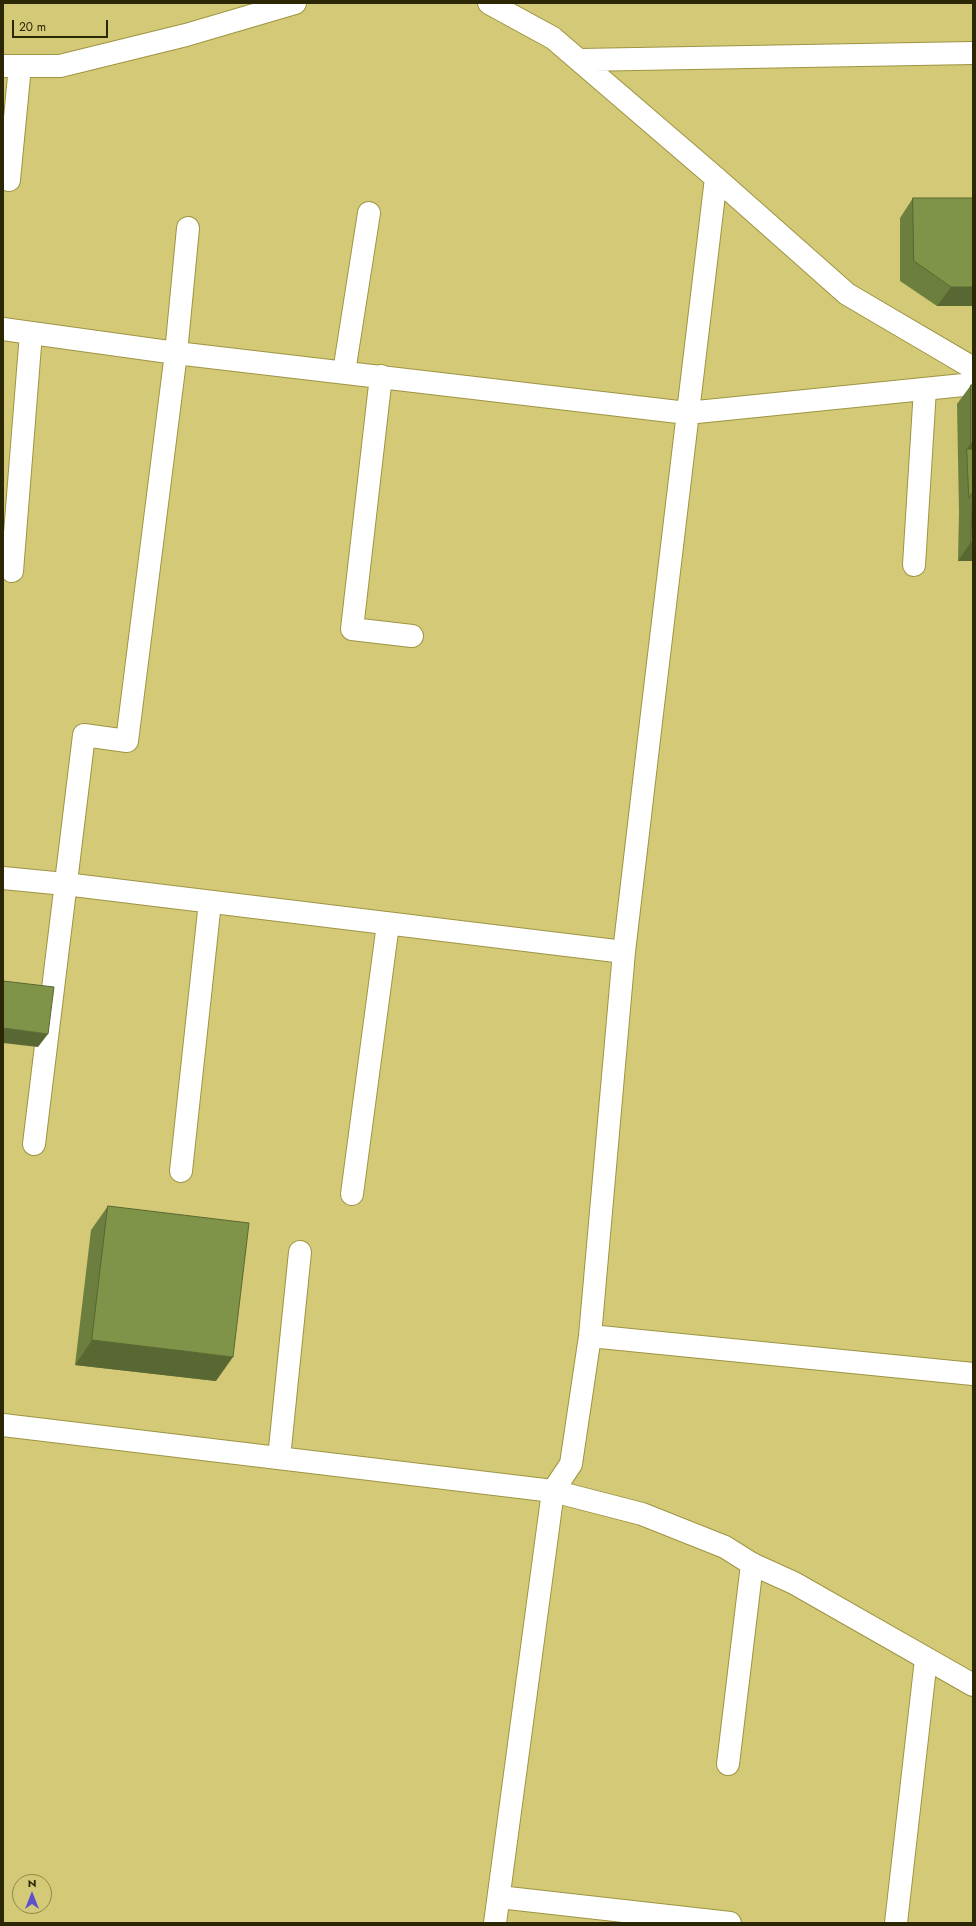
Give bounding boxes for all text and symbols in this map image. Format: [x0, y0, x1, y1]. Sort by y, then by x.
scale bar [14, 12, 110, 38]
text: 20 m [19, 18, 46, 36]
north arrow [12, 1874, 52, 1914]
text: N [28, 1875, 36, 1891]

